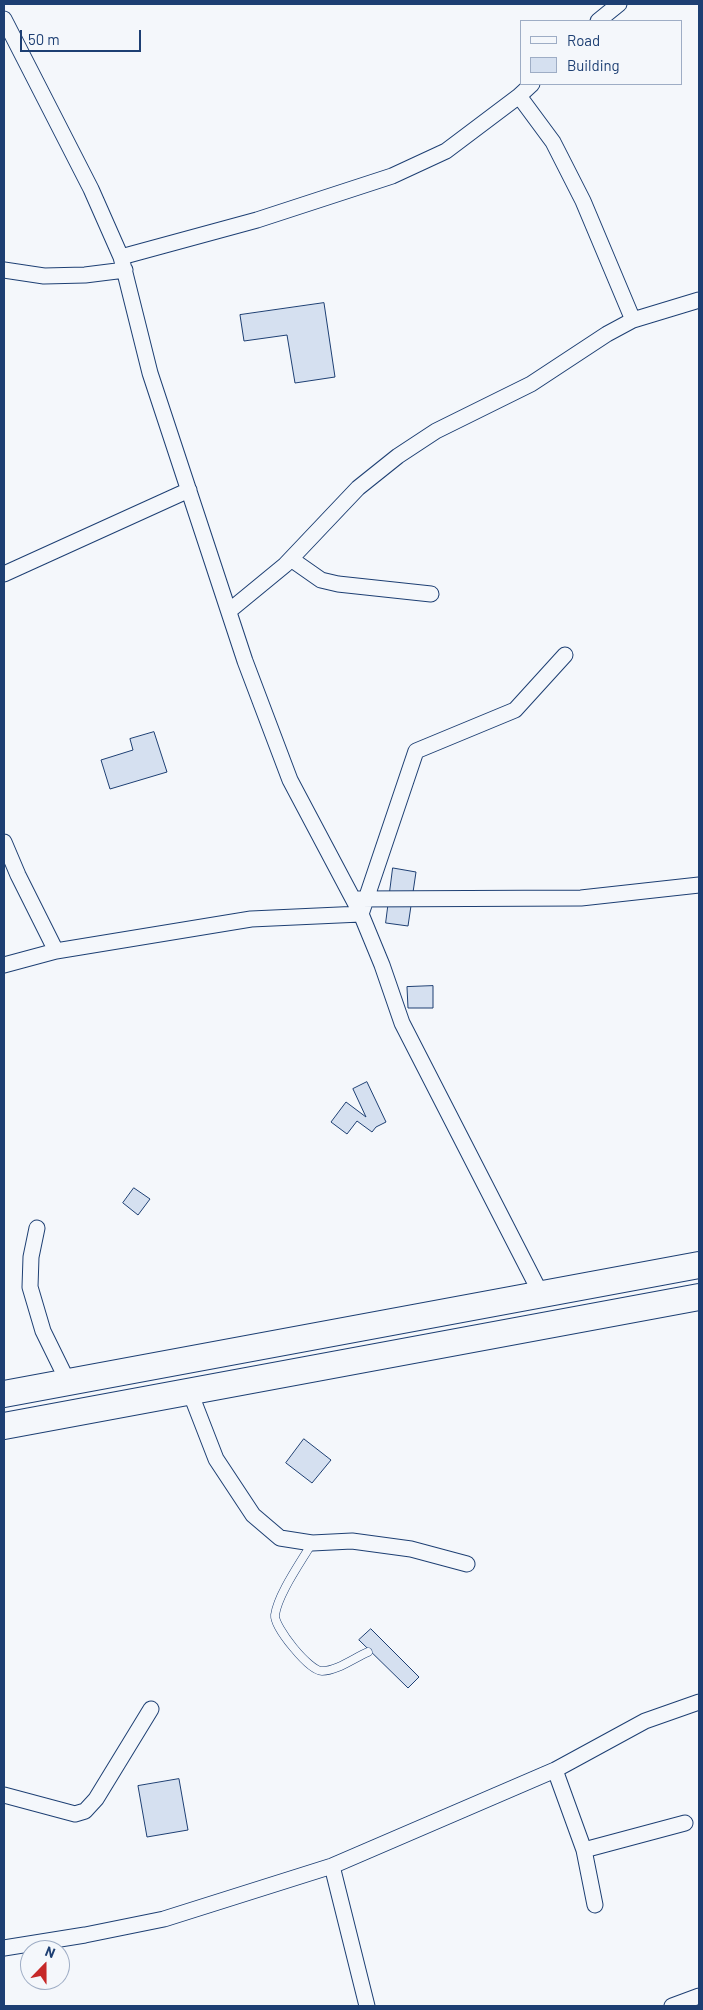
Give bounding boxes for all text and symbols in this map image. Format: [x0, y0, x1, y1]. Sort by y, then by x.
scale bar [22, 20, 144, 52]
legend [520, 20, 683, 85]
text: 50 m [28, 30, 60, 48]
text: Road [567, 31, 600, 49]
text: Building [567, 56, 620, 74]
north arrow [20, 1940, 70, 1990]
text: N [43, 1942, 58, 1961]

